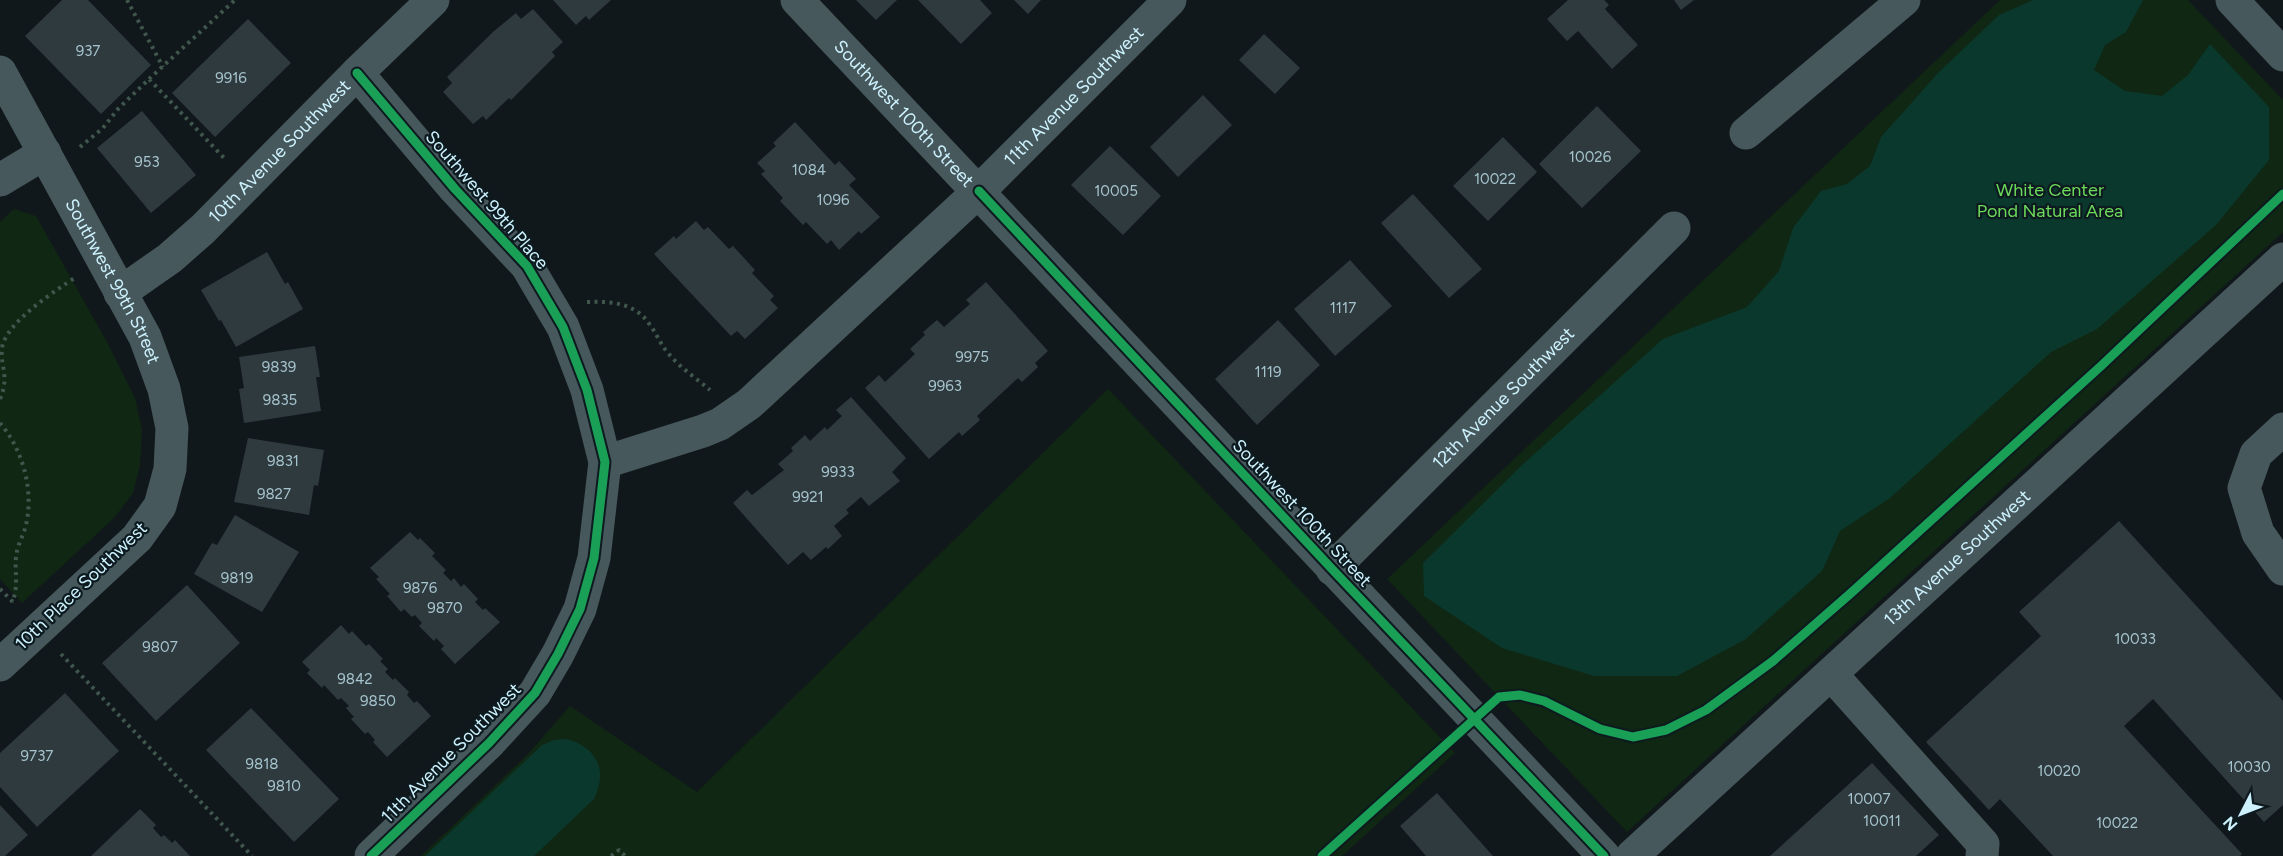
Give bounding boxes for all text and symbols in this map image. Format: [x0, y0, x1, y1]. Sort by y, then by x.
street label: 11th Avenue Southwest [999, 22, 1148, 171]
street label: Southwest 100th Street [829, 35, 979, 192]
house number: 937 [76, 42, 100, 60]
house number: 9916 [215, 69, 247, 87]
street label: 10th Avenue Southwest [204, 75, 355, 228]
street label: Southwest 99th Place [421, 126, 553, 274]
house number: 10026 [1569, 148, 1612, 166]
house number: 953 [134, 153, 160, 171]
house number: 1084 [792, 161, 826, 179]
house number: 10022 [1474, 170, 1516, 188]
park label: White Center Pond Natural Area [1977, 179, 2123, 222]
house number: 10005 [1094, 182, 1138, 200]
house number: 1096 [817, 191, 850, 209]
street label: Southwest 99th Street [60, 195, 165, 367]
house number: 1117 [1330, 299, 1356, 317]
street label: 12th Avenue Southwest [1428, 323, 1579, 473]
house number: 9975 [955, 348, 989, 366]
house number: 9839 [262, 358, 296, 376]
house number: 1119 [1254, 363, 1282, 381]
house number: 9963 [928, 377, 962, 395]
house number: 9835 [263, 391, 297, 409]
street label: Southwest 100th Street [1228, 435, 1376, 592]
house number: 9831 [267, 452, 299, 470]
house number: 9933 [821, 463, 855, 481]
house number: 9827 [257, 485, 291, 503]
street label: 13th Avenue Southwest [1879, 485, 2035, 631]
house number: 9921 [792, 488, 824, 506]
street label: 10th Place Southwest [10, 517, 152, 655]
house number: 9819 [221, 569, 253, 587]
house number: 9876 [403, 579, 438, 597]
house number: 9870 [427, 599, 463, 617]
house number: 10033 [2114, 630, 2156, 648]
house number: 9807 [142, 638, 178, 656]
house number: 9842 [337, 670, 373, 688]
street label: 11th Avenue Southwest [377, 678, 526, 827]
house number: 9850 [360, 692, 396, 710]
house number: 9737 [21, 747, 53, 765]
house number: 9818 [245, 755, 279, 773]
house number: 10030 [2227, 758, 2271, 776]
house number: 10020 [2037, 762, 2081, 780]
house number: 9810 [267, 777, 301, 795]
north arrow [2211, 784, 2271, 844]
house number: 10007 [1847, 790, 1891, 808]
house number: 10011 [1863, 812, 1901, 830]
text: N [2219, 813, 2241, 835]
house number: 10022 [2096, 814, 2138, 832]

